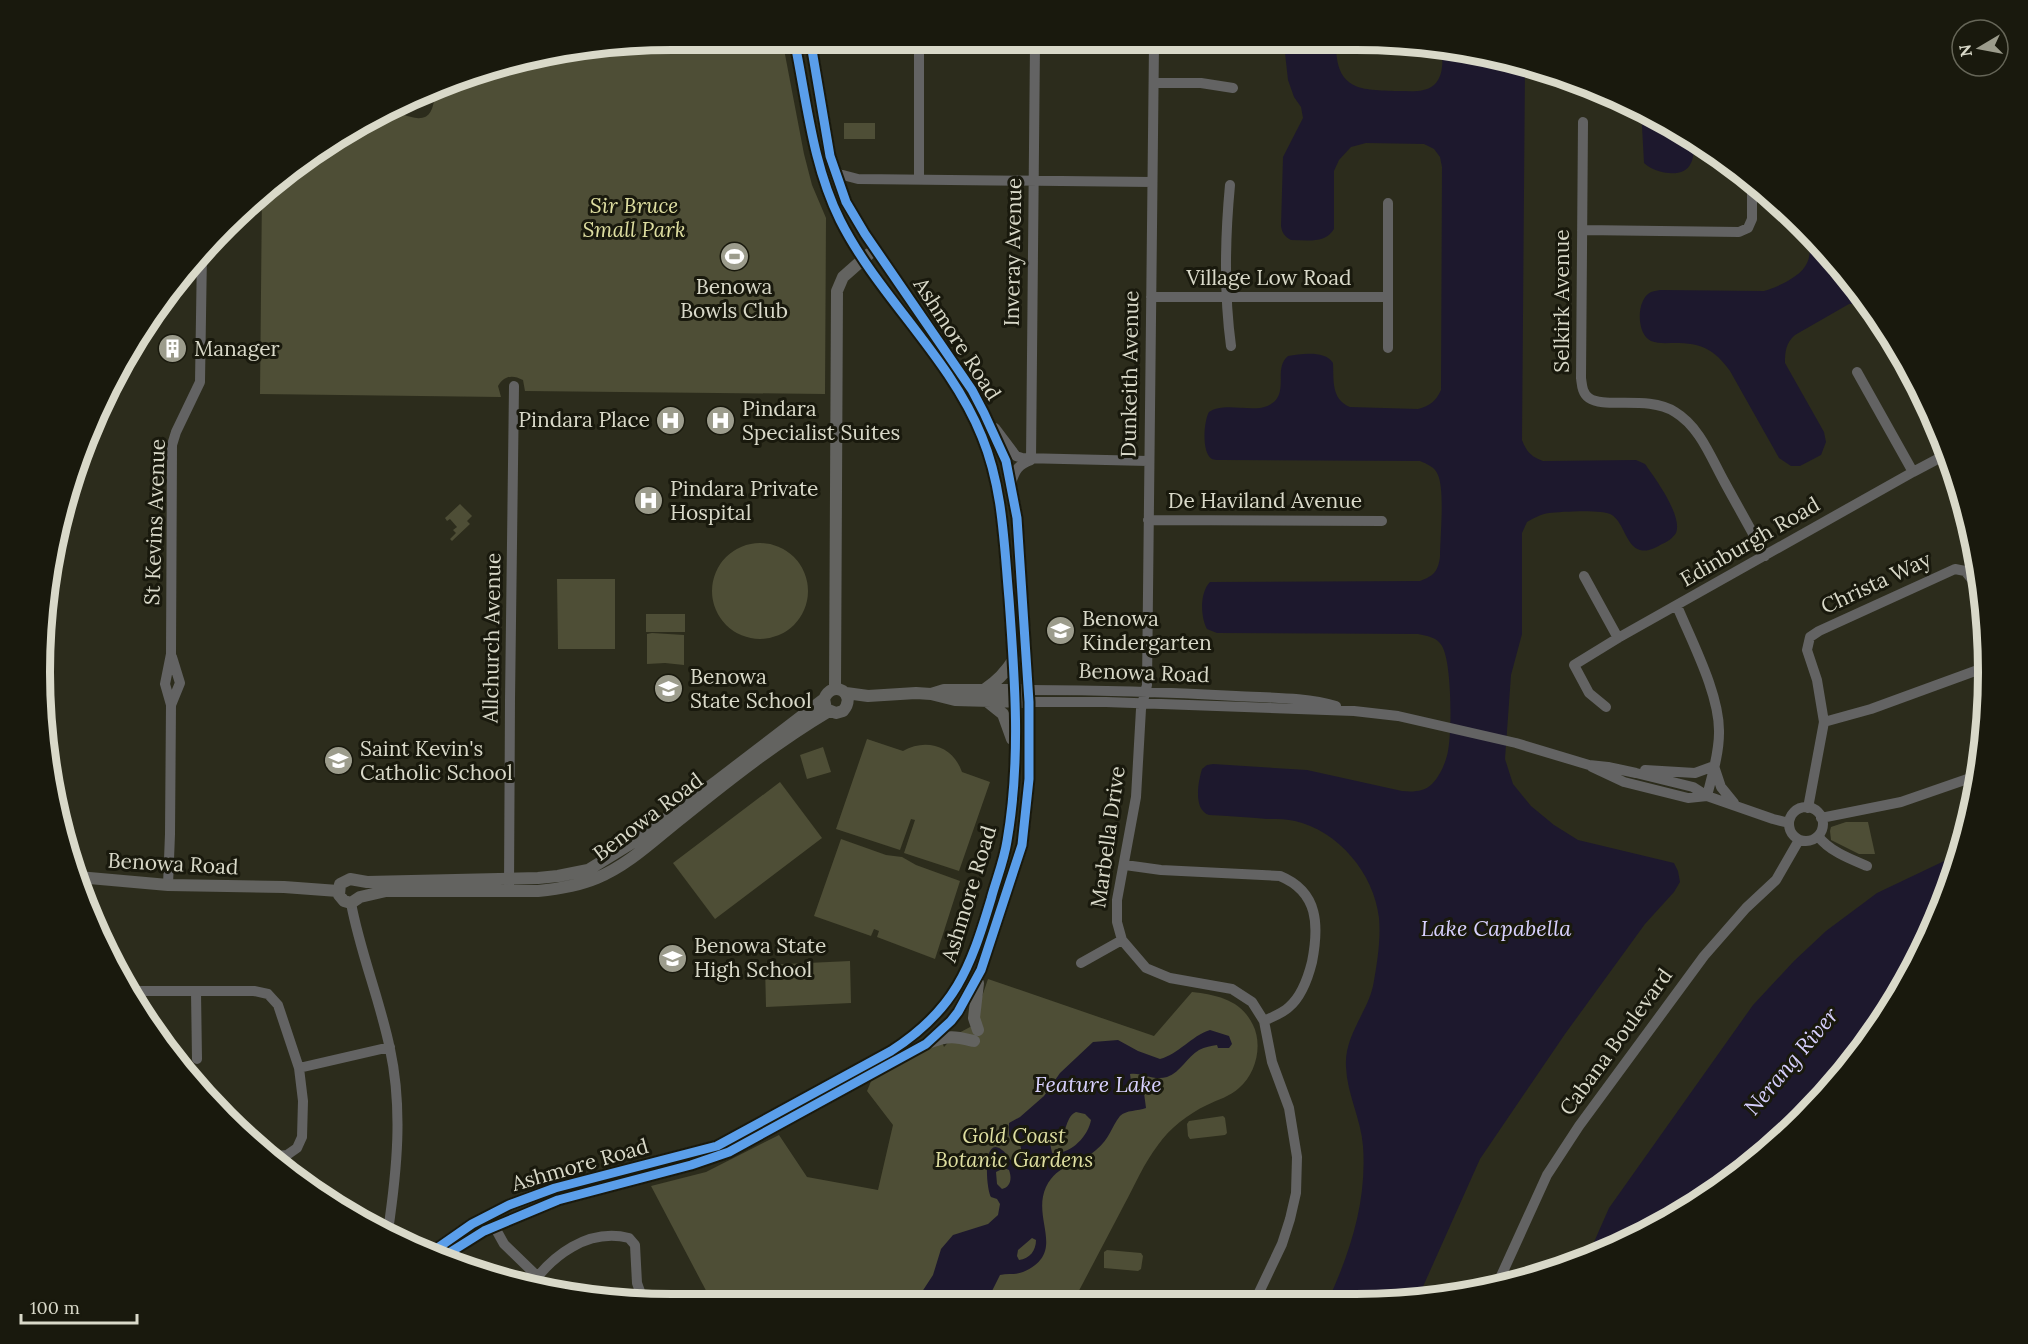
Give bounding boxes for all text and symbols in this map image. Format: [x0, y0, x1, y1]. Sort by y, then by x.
north arrow [1950, 18, 2010, 78]
text: N [1954, 43, 1976, 58]
street label: Inveray Avenue [998, 177, 1027, 327]
park label: Sir Bruce Small Park [582, 192, 686, 243]
street label: Selkirk Avenue [1548, 229, 1575, 373]
sports icon: Benowa Bowls Club [718, 240, 750, 272]
street label: Village Low Road [1185, 264, 1352, 291]
street label: Ashmore Road [907, 271, 1007, 405]
place label: Benowa Bowls Club [680, 273, 788, 324]
street label: Dunkeith Avenue [1115, 290, 1144, 458]
building icon: Manager [157, 333, 189, 365]
place label: Manager [194, 335, 280, 362]
place label: Pindara Specialist Suites [742, 395, 900, 446]
hospital icon: Pindara Place [655, 404, 687, 436]
hospital icon: Pindara Specialist Suites [705, 405, 737, 437]
place label: Pindara Place [518, 406, 650, 433]
street label: St Kevins Avenue [138, 438, 171, 606]
place label: Pindara Private Hospital [670, 475, 818, 526]
hospital icon: Pindara Private Hospital [633, 485, 665, 517]
street label: De Haviland Avenue [1168, 487, 1362, 514]
street label: Edinburgh Road [1675, 491, 1824, 593]
street label: Christa Way [1816, 545, 1935, 620]
street label: Allchurch Avenue [476, 553, 506, 724]
place label: Benowa Kindergarten [1082, 605, 1212, 656]
school or university icon: Benowa Kindergarten [1045, 615, 1077, 647]
street label: Benowa Road [1078, 657, 1210, 688]
place label: Benowa State School [690, 663, 812, 714]
school or university icon: Benowa State School [653, 673, 685, 705]
place label: Saint Kevin's Catholic School [360, 735, 513, 786]
school or university icon: Saint Kevin's Catholic School [323, 745, 355, 777]
street label: Marbella Drive [1084, 764, 1131, 910]
street label: Benowa Road [587, 766, 708, 867]
street label: Ashmore Road [935, 822, 1002, 966]
street label: Benowa Road [107, 847, 239, 880]
water label: Lake Capabella [1421, 914, 1572, 942]
place label: Benowa State High School [694, 932, 826, 983]
school or university icon: Benowa State High School [657, 942, 689, 974]
street label: Cabana Boulevard [1553, 963, 1678, 1121]
water label: Nerang River [1738, 1001, 1845, 1121]
water label: Feature Lake [1034, 1070, 1162, 1098]
park label: Gold Coast Botanic Gardens [935, 1122, 1093, 1173]
street label: Ashmore Road [507, 1132, 651, 1197]
scale bar [21, 1287, 136, 1325]
text: 100 m [30, 1296, 80, 1319]

